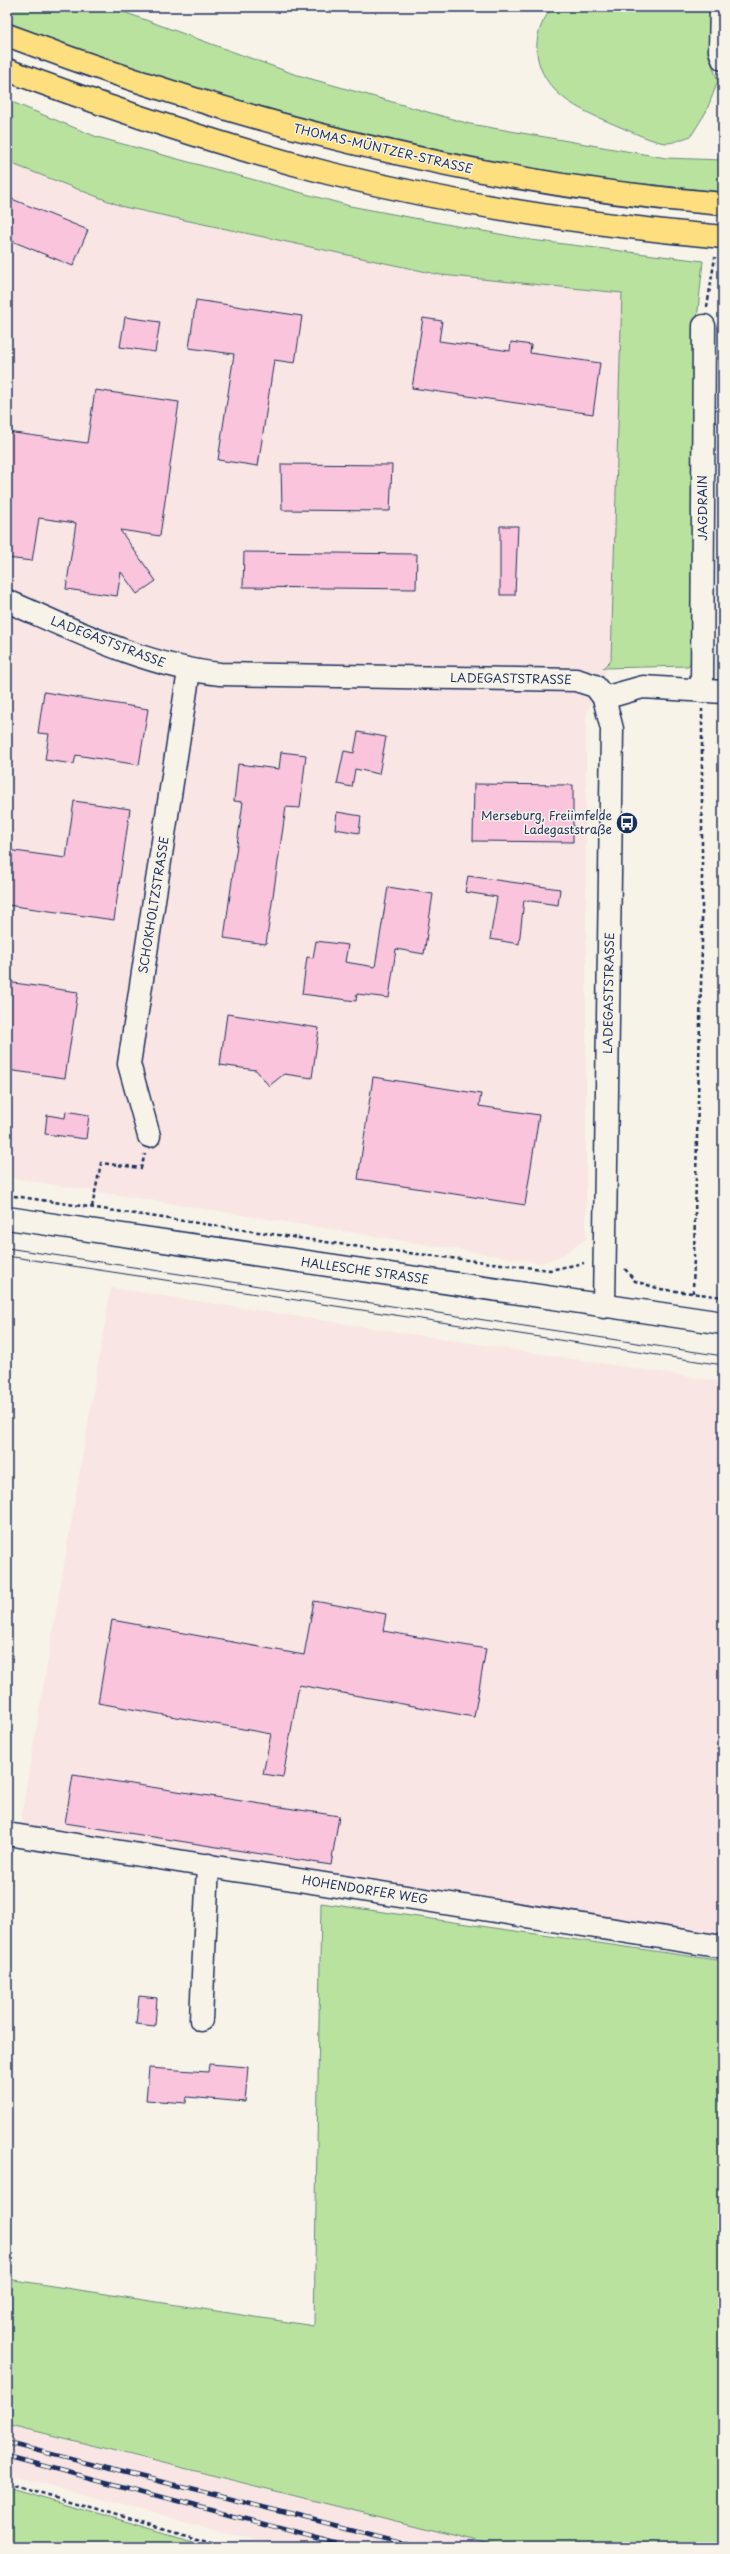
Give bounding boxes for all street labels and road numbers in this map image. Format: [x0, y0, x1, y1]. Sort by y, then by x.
street label: THOMAS-MÜNTZER-STRASSE [292, 119, 475, 177]
street label: JAGDRAIN [693, 475, 711, 541]
street label: LADEGASTSTRASSE [48, 611, 169, 671]
street label: LADEGASTSTRASSE [450, 668, 572, 688]
street label: SCHOKHOLTZSTRASSE [133, 835, 173, 975]
street label: LADEGASTSTRASSE [598, 932, 618, 1054]
street label: HALLESCHE STRASSE [300, 1252, 431, 1288]
street label: HOHENDORFER WEG [301, 1870, 430, 1908]

